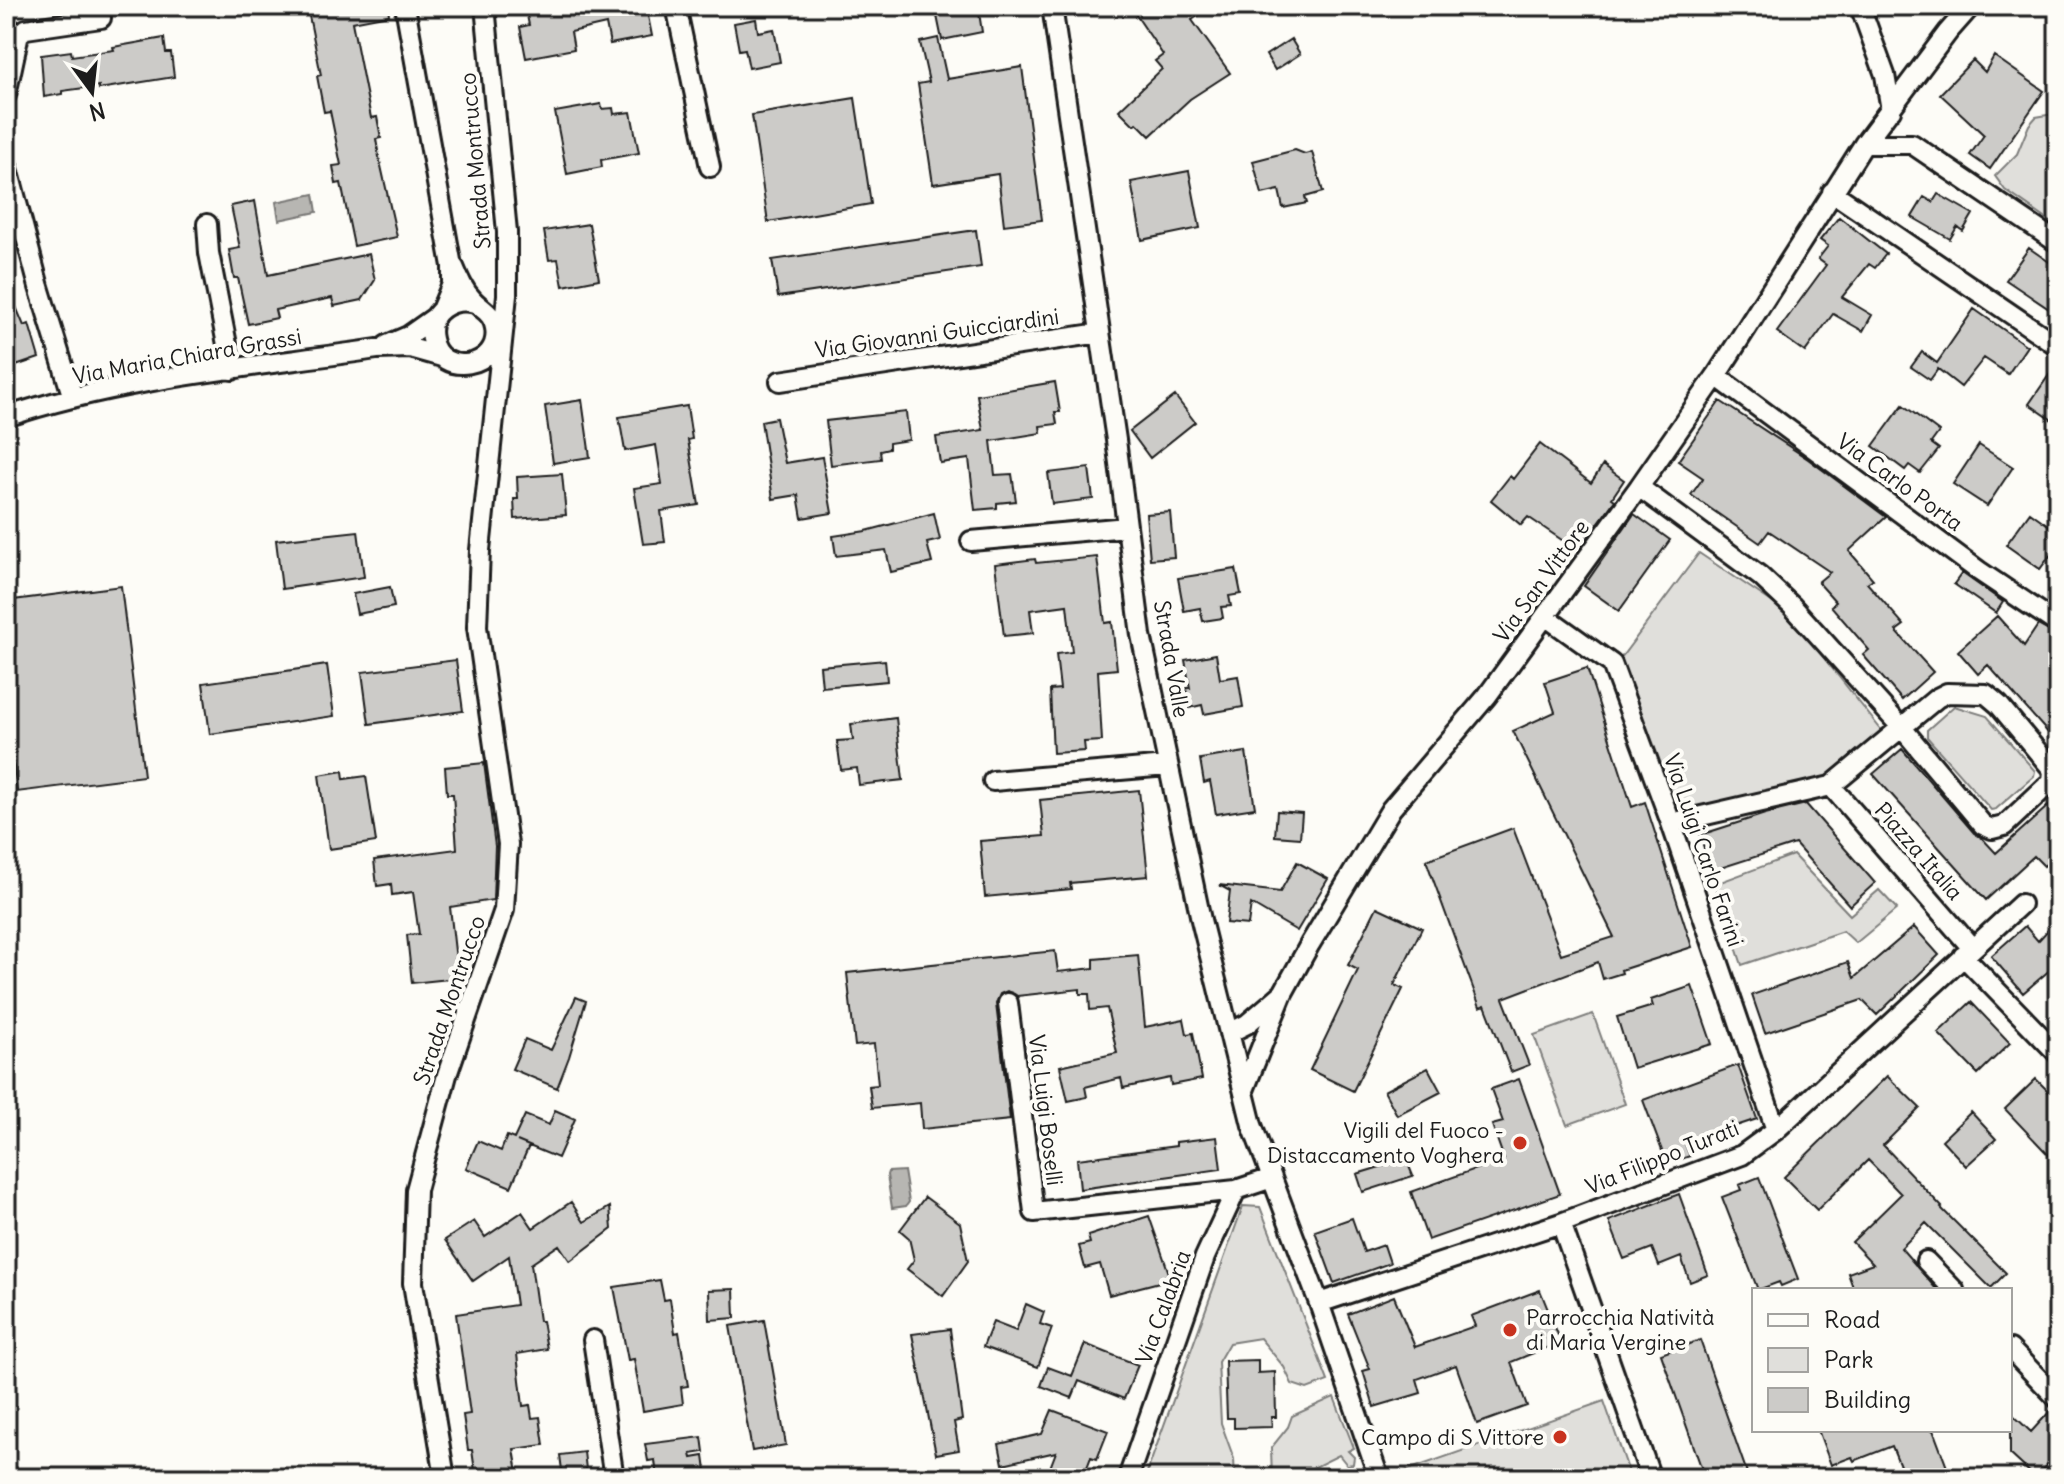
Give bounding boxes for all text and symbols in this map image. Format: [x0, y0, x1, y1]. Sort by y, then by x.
north arrow [52, 52, 132, 132]
street label: Strada Montrucco [453, 71, 497, 251]
text: N [86, 96, 108, 127]
street label: Via Giovanni Guicciardini [813, 302, 1061, 364]
street label: Via Maria Chiara Grassi [70, 322, 304, 390]
street label: Via Carlo Porta [1832, 427, 1968, 537]
street label: Via San Vittore [1487, 514, 1595, 648]
street label: Strada Valle [1148, 598, 1196, 720]
street label: Via Luigi Carlo Farini [1658, 750, 1750, 950]
street label: Piazza Italia [1869, 796, 1969, 906]
street label: Strada Montrucco [407, 912, 491, 1088]
street label: Via Luigi Boselli [1023, 1033, 1069, 1187]
street label: Via Filippo Turati [1581, 1114, 1743, 1200]
place label: Vigili del Fuoco - Distaccamento Voghera [1267, 1116, 1504, 1169]
marker: Vigili del Fuoco - Distaccamento Voghera [1511, 1134, 1529, 1152]
street label: Via Calabria [1129, 1246, 1197, 1368]
legend [1752, 1288, 2012, 1432]
place label: Parrocchia Natività di Maria Vergine [1526, 1303, 1715, 1356]
text: Road [1824, 1304, 1880, 1334]
marker: Parrocchia Natività di Maria Vergine [1501, 1321, 1519, 1339]
text: Park [1824, 1344, 1874, 1374]
text: Building [1824, 1384, 1911, 1414]
place label: Campo di S Vittore [1361, 1423, 1544, 1451]
marker: Campo di S Vittore [1551, 1428, 1569, 1446]

